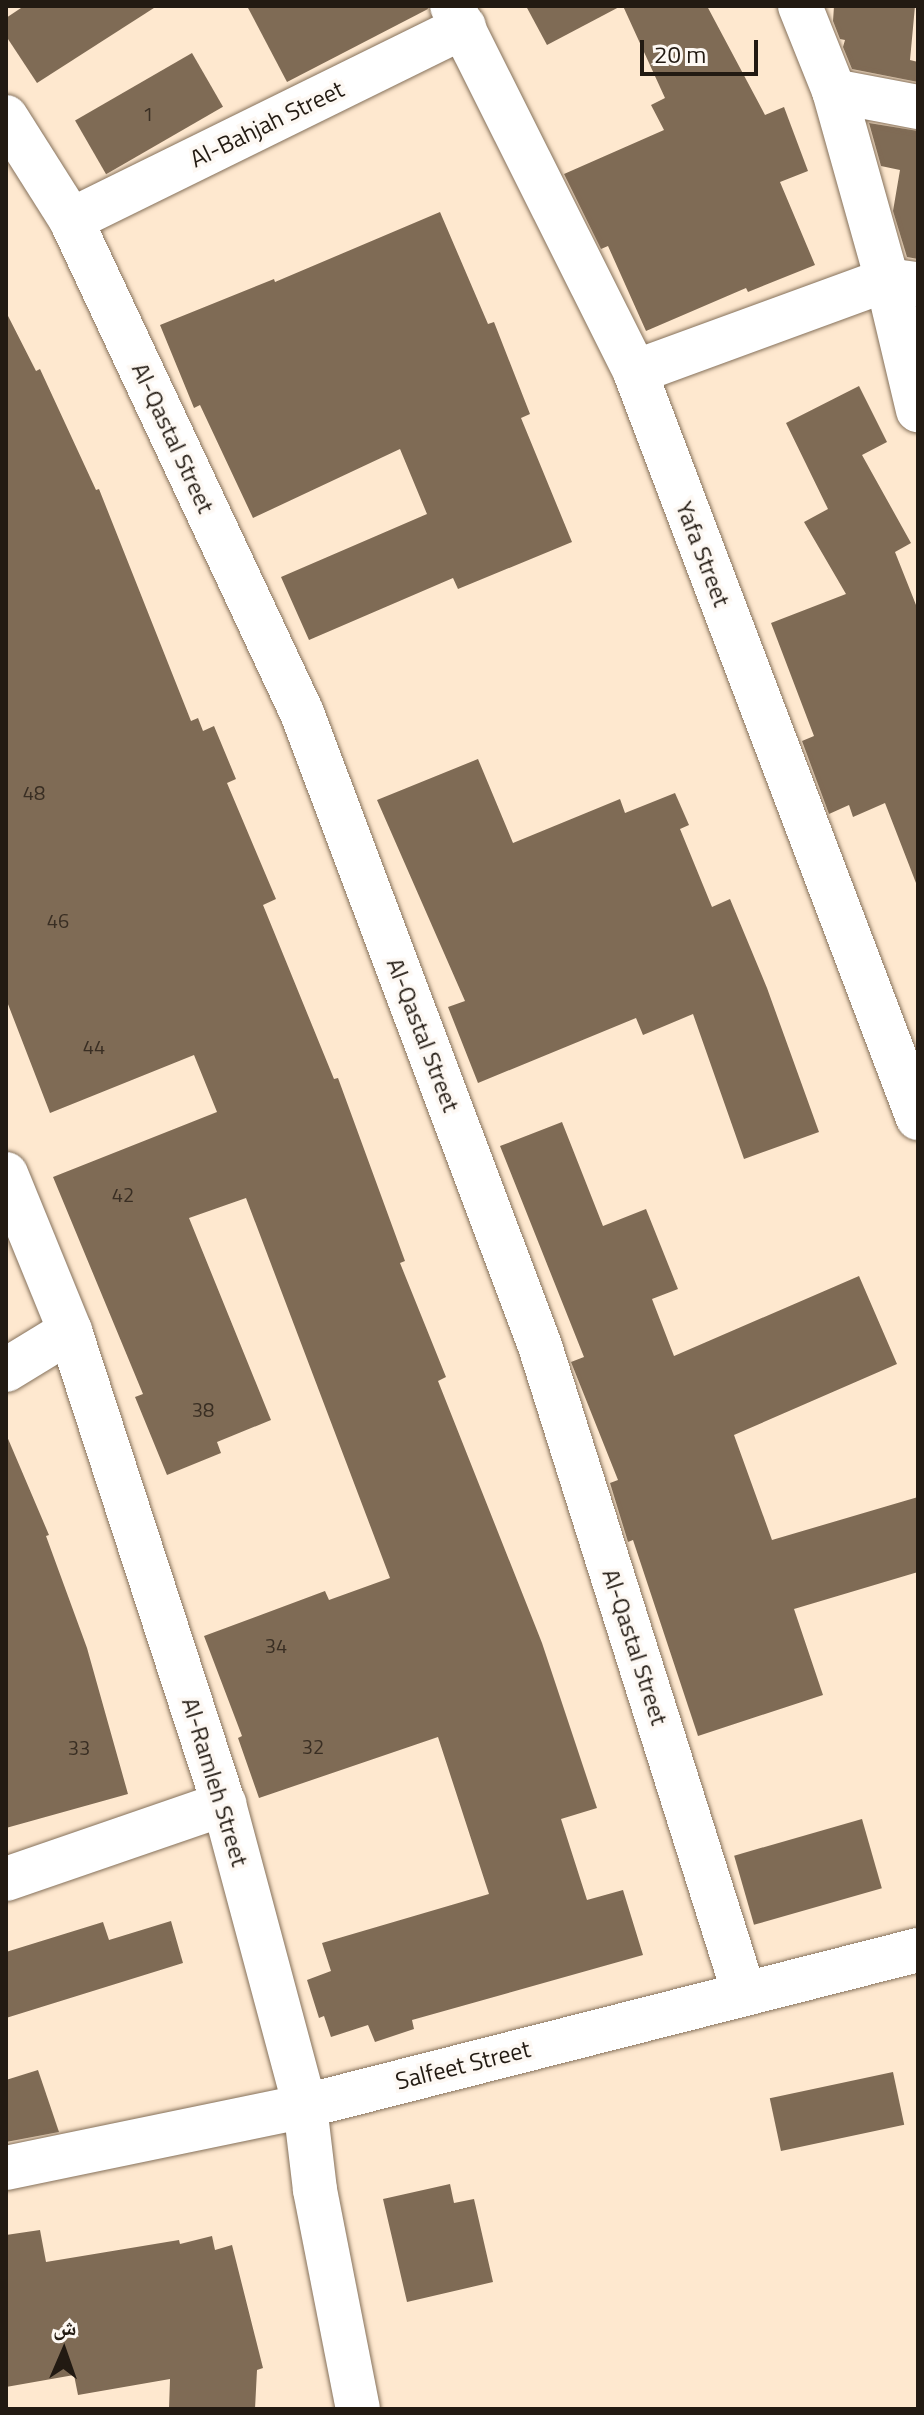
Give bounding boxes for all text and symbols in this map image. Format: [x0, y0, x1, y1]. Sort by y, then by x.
scale bar [644, 24, 762, 74]
text: 20 m [654, 36, 706, 72]
street label: Al-Bahjah Street [185, 74, 349, 174]
house number: 1 [142, 101, 154, 125]
street label: Al-Qastal Street [126, 358, 220, 518]
street label: Yafa Street [670, 497, 736, 611]
house number: 48 [23, 780, 45, 804]
house number: 46 [47, 908, 69, 932]
street label: Al-Qastal Street [380, 954, 466, 1116]
house number: 44 [83, 1034, 105, 1058]
house number: 42 [112, 1182, 134, 1206]
house number: 38 [192, 1397, 214, 1421]
street label: Al-Qastal Street [596, 1565, 674, 1729]
house number: 34 [265, 1633, 287, 1657]
street label: Al-Ramleh Street [176, 1694, 254, 1870]
house number: 32 [302, 1734, 324, 1758]
house number: 33 [68, 1735, 90, 1759]
street label: Salfeet Street [393, 2034, 533, 2096]
text: ش [53, 2310, 77, 2344]
north arrow [24, 2311, 104, 2391]

